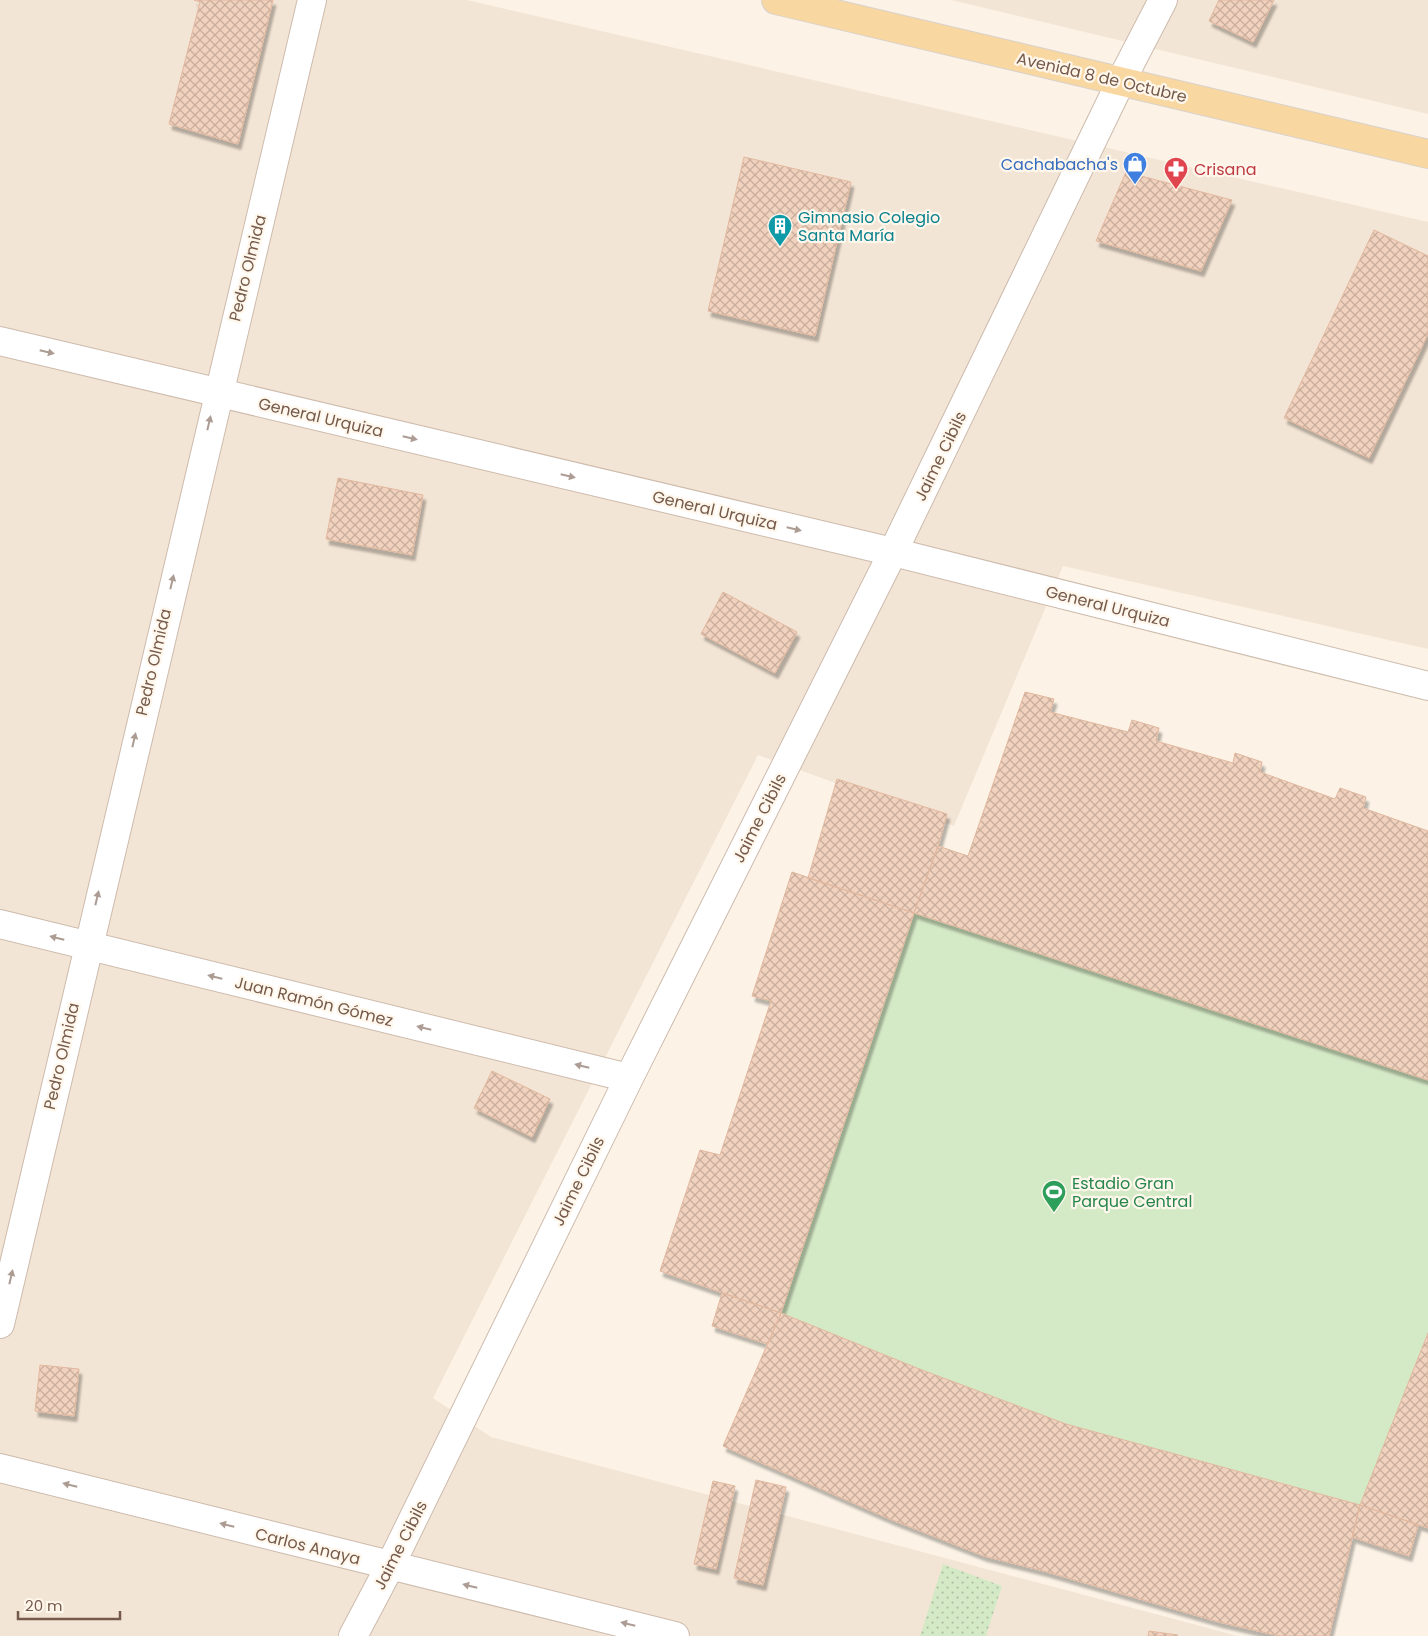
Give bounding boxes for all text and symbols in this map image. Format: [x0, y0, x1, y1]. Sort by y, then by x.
street label: Avenida 8 de Octubre [1014, 47, 1189, 108]
shop icon: Cachabacha's [1122, 151, 1148, 185]
place label: Cachabacha's [1001, 153, 1118, 176]
pharmacy icon: Crisana [1163, 156, 1189, 190]
place label: Crisana [1194, 158, 1256, 181]
place label: Gimnasio Colegio Santa María [798, 206, 940, 247]
street label: Pedro Olmida [223, 212, 272, 324]
building icon: Gimnasio Colegio Santa María [767, 213, 793, 247]
one-way arrow [40, 348, 55, 356]
street label: General Urquiza [256, 392, 386, 443]
street label: Jaime Cibils [909, 407, 972, 505]
one-way arrow [205, 416, 213, 431]
one-way arrow [402, 434, 417, 442]
one-way arrow [561, 472, 576, 480]
street label: General Urquiza [650, 485, 780, 536]
one-way arrow [787, 525, 802, 533]
one-way arrow [168, 574, 176, 589]
street label: General Urquiza [1043, 580, 1172, 633]
street label: Pedro Olmida [130, 606, 177, 718]
one-way arrow [131, 732, 139, 747]
street label: Jaime Cibils [727, 770, 792, 867]
one-way arrow [93, 890, 101, 905]
one-way arrow [49, 934, 64, 942]
street label: Juan Ramón Gómez [232, 971, 395, 1032]
one-way arrow [207, 973, 222, 981]
street label: Pedro Olmida [38, 1000, 85, 1112]
one-way arrow [416, 1023, 431, 1031]
one-way arrow [574, 1062, 589, 1070]
street label: Jaime Cibils [547, 1132, 610, 1230]
place label: Estadio Gran Parque Central [1072, 1172, 1192, 1213]
sports icon: Estadio Gran Parque Central [1041, 1179, 1067, 1213]
one-way arrow [7, 1269, 15, 1284]
one-way arrow [62, 1481, 77, 1489]
street label: Jaime Cibils [368, 1497, 433, 1594]
one-way arrow [220, 1521, 235, 1529]
street label: Carlos Anaya [253, 1522, 363, 1571]
one-way arrow [462, 1582, 477, 1590]
scale bar [18, 1588, 120, 1620]
text: 20 m [25, 1595, 63, 1616]
one-way arrow [620, 1620, 635, 1628]

